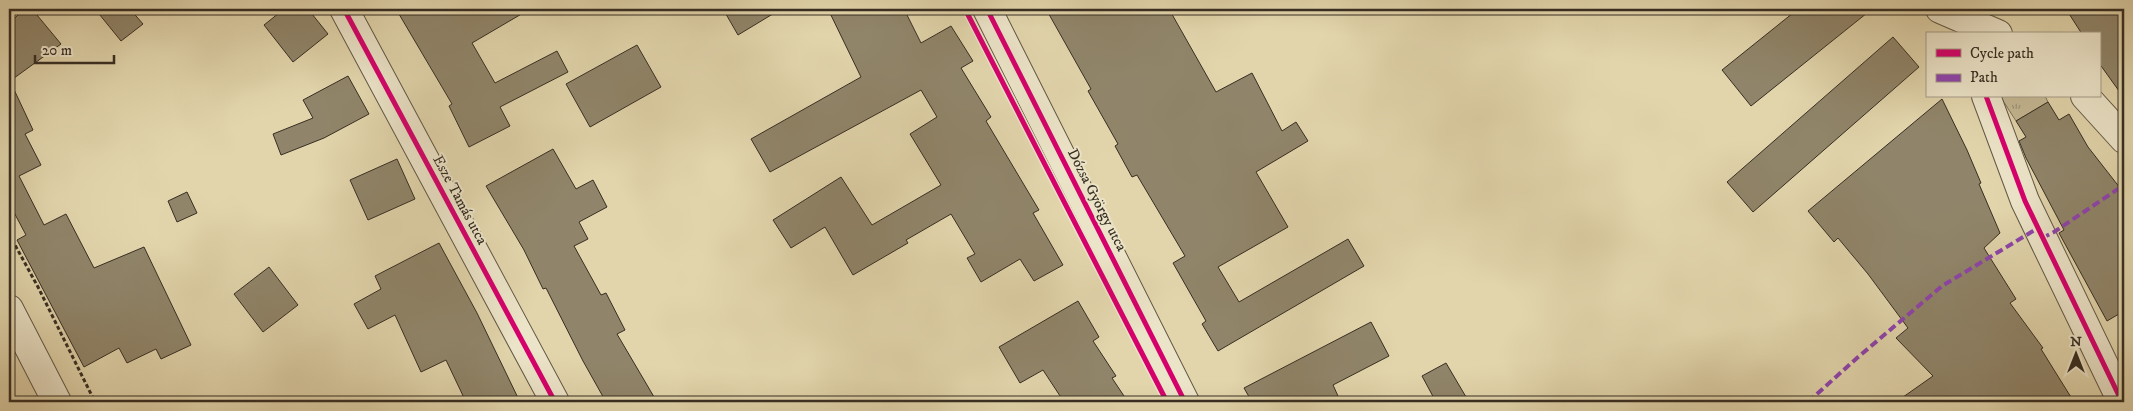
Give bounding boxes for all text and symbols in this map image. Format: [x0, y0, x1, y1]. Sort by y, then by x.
scale bar [35, 32, 114, 64]
legend [1926, 32, 2100, 98]
text: 20 m [42, 41, 72, 60]
text: Cycle path [1970, 44, 2034, 63]
text: Path [1970, 68, 1998, 87]
street label: Dózsa György utca [1063, 146, 1131, 255]
street label: Esze Tamás utca [428, 152, 492, 249]
north arrow [2050, 328, 2100, 378]
text: N [2070, 333, 2082, 351]

